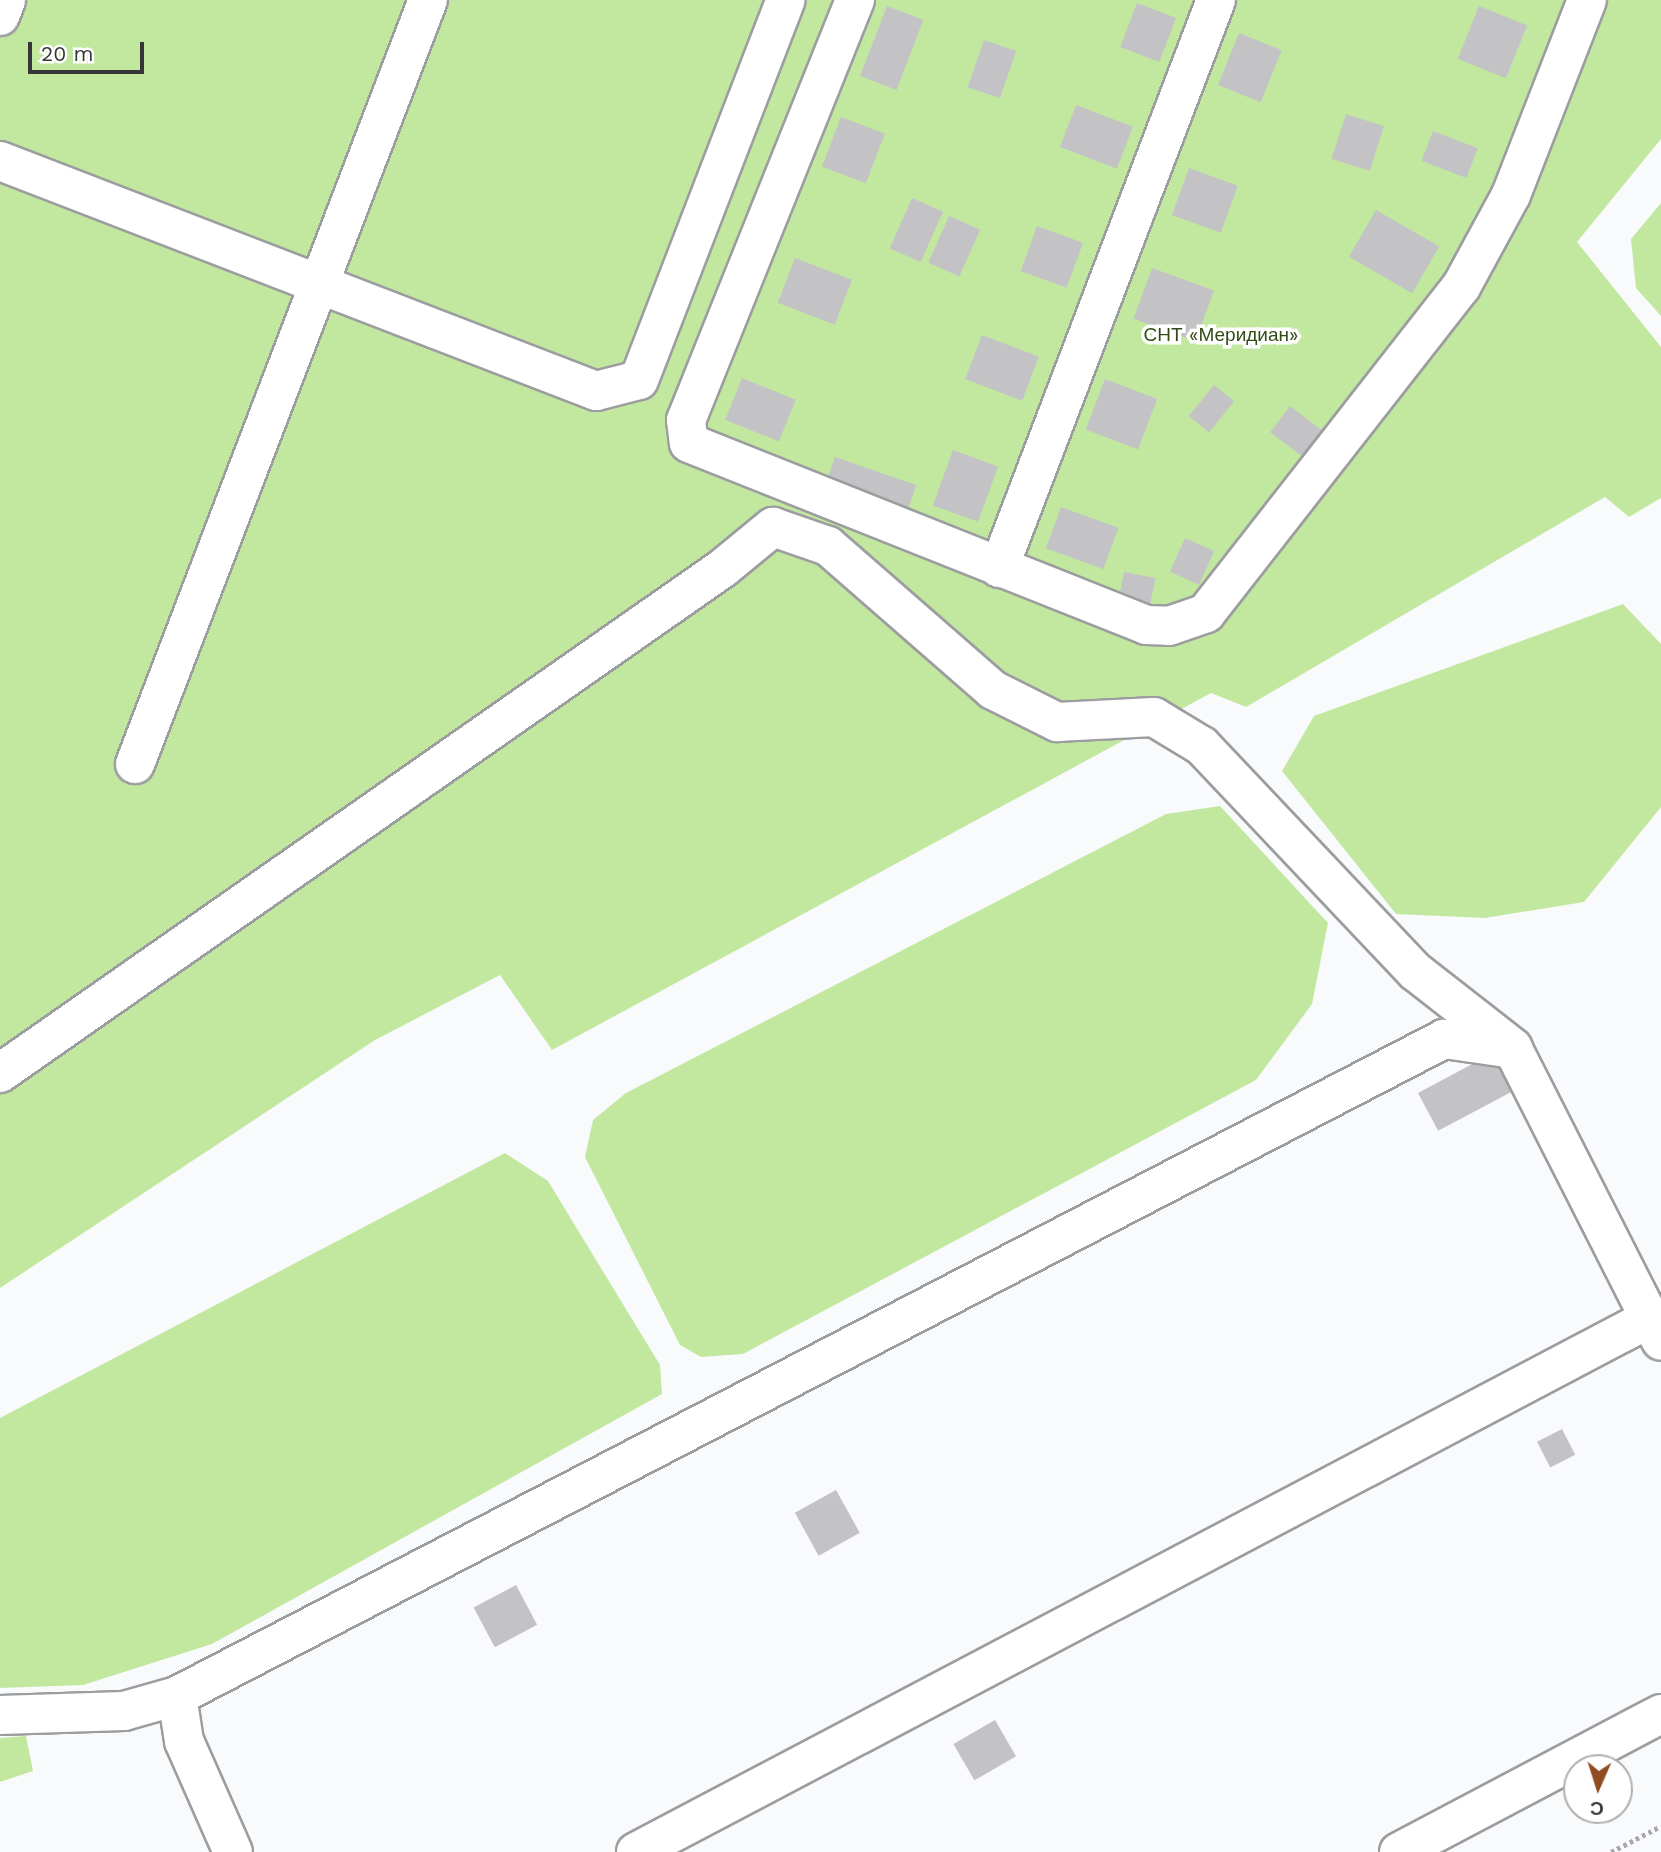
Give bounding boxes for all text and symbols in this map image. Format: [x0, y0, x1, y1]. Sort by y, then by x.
scale bar [32, 28, 147, 72]
text: 20 m [41, 41, 93, 66]
park label: СНТ «Меридиан» [1144, 324, 1298, 346]
north arrow [1563, 1754, 1633, 1824]
text: С [1590, 1797, 1604, 1820]

